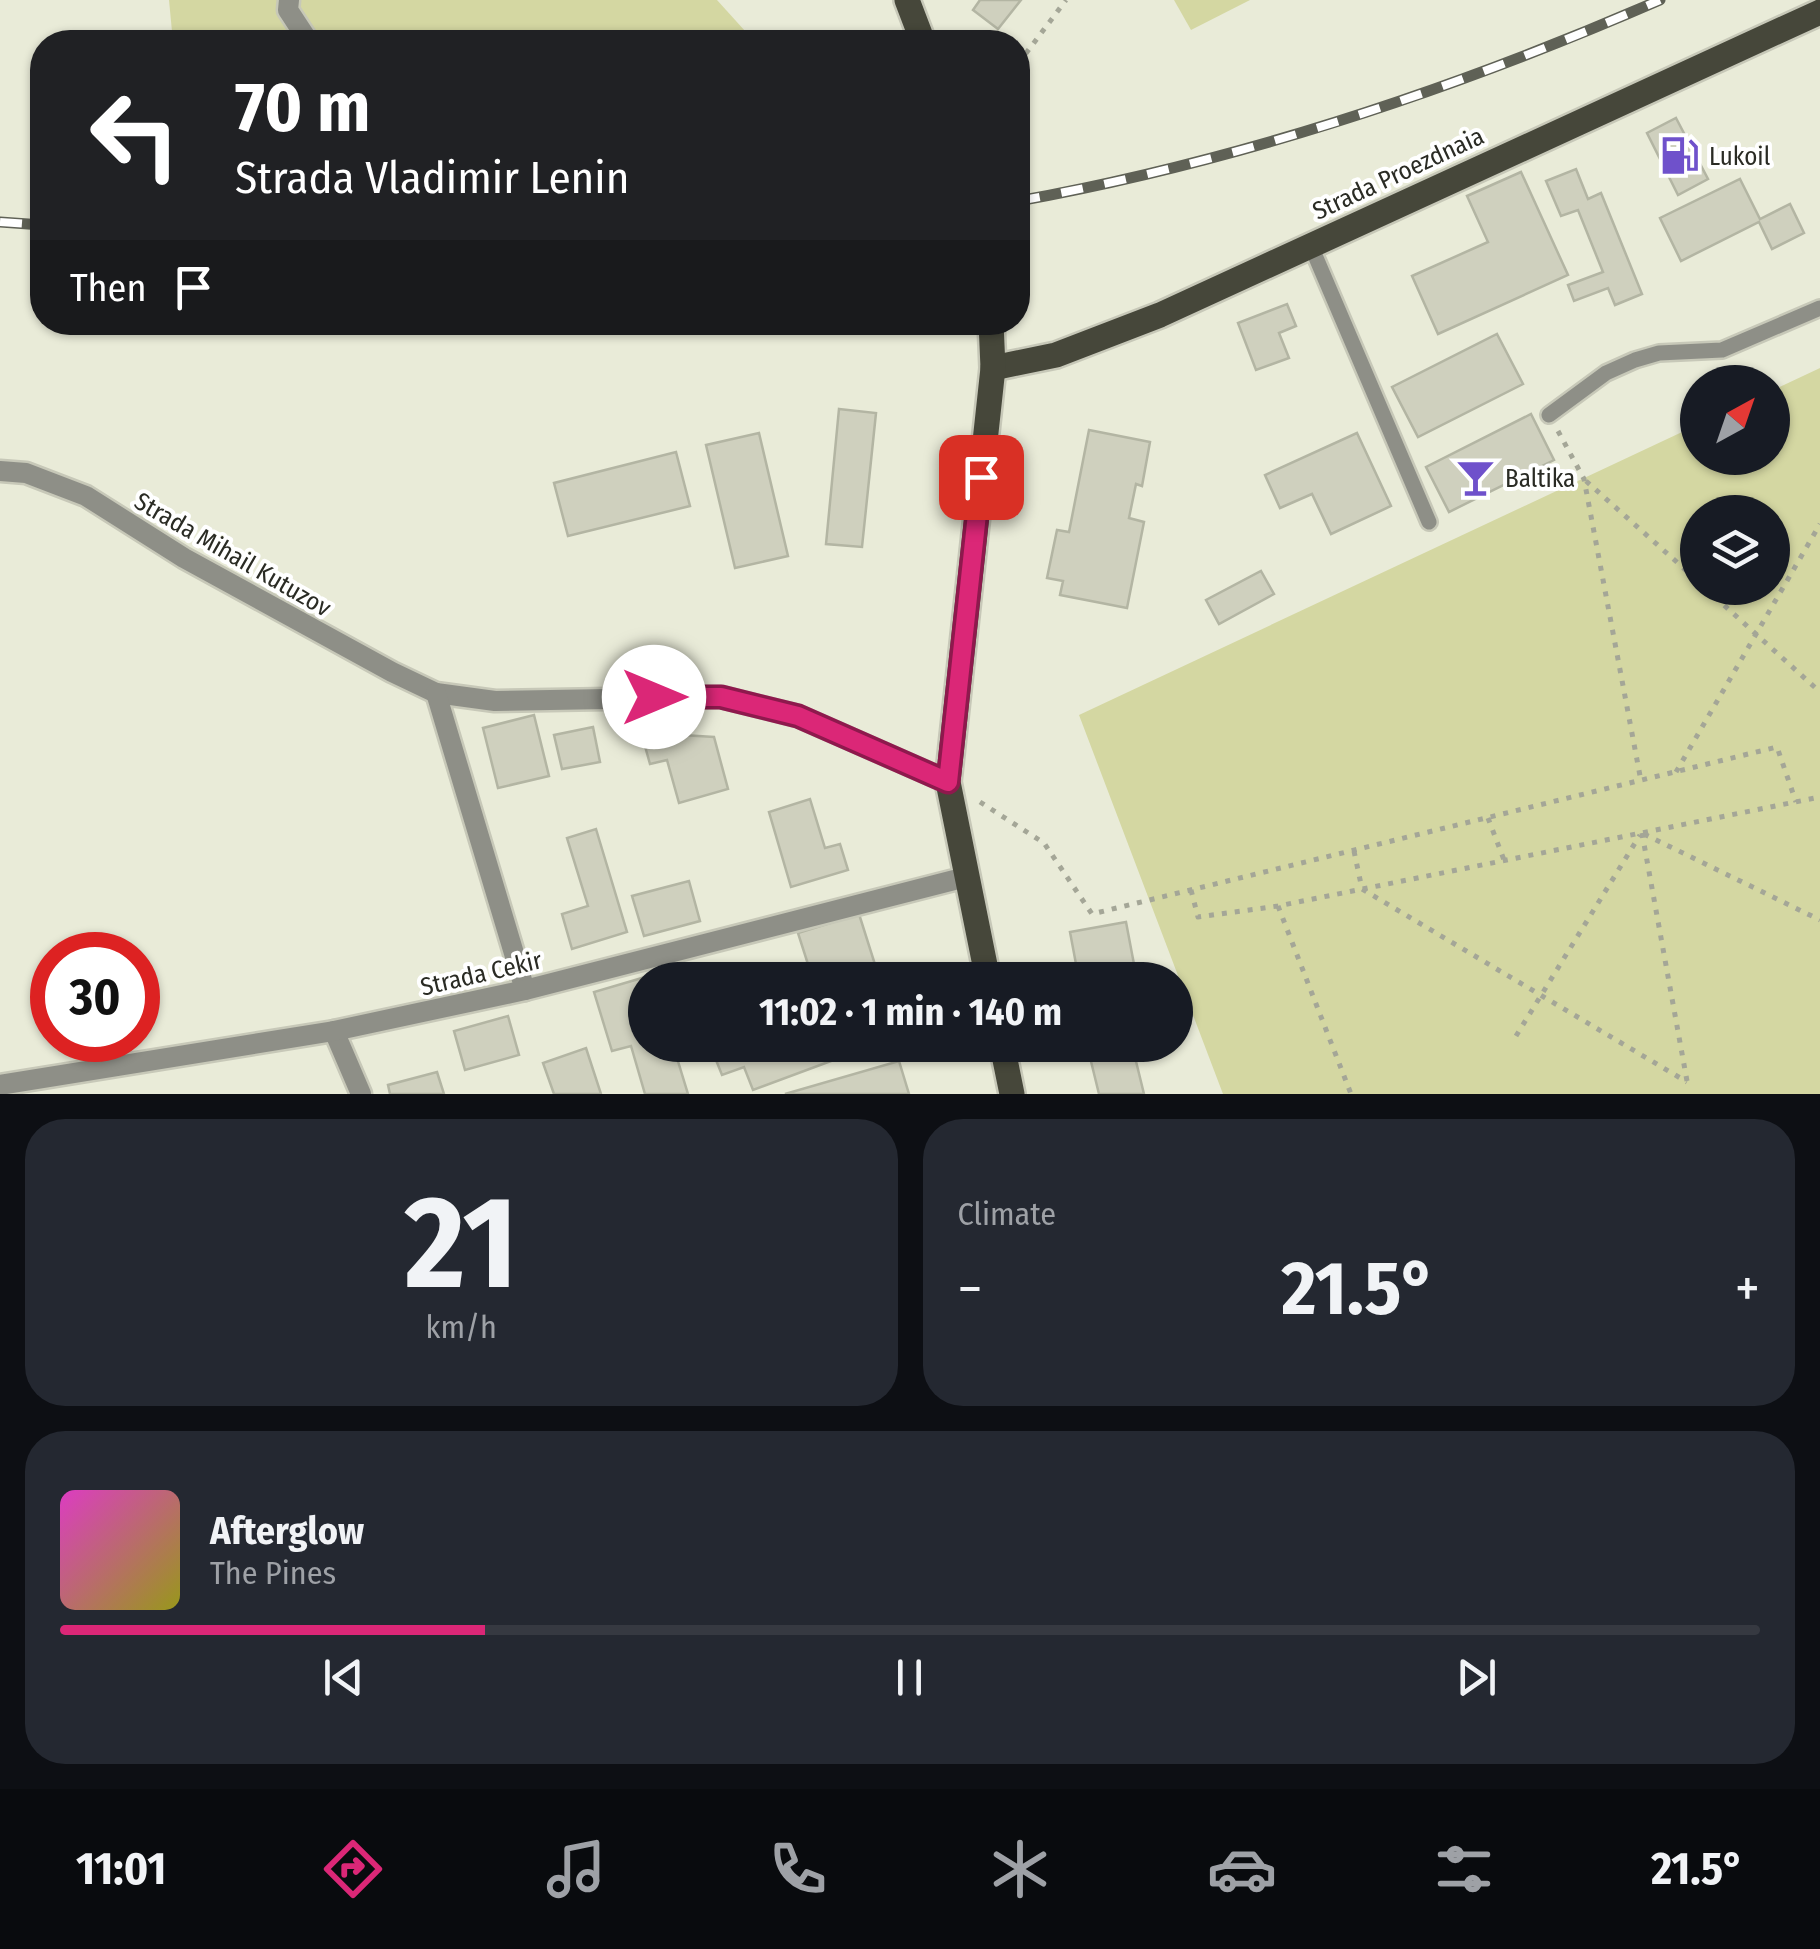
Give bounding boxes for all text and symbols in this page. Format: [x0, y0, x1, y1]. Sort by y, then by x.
text: 70 m [235, 66, 370, 150]
icon: left [70, 70, 200, 200]
street label: Strada Proezdnaia [1308, 121, 1489, 227]
fuel station icon: Lukoil [1658, 135, 1700, 177]
place label: Lukoil [1709, 142, 1771, 172]
text: Strada Vladimir Lenin [235, 151, 629, 205]
icon: arrive [166, 260, 221, 315]
text: Then [70, 265, 146, 311]
north arrow [1680, 365, 1790, 475]
map controls [1680, 365, 1790, 605]
pin [939, 435, 1024, 520]
icon: arrive [954, 450, 1009, 505]
bar icon: Baltika [1454, 457, 1496, 499]
place label: Baltika [1505, 464, 1575, 494]
street label: Strada Mihail Kutuzov [129, 486, 336, 623]
button: layers [1680, 495, 1790, 605]
position arrow [602, 645, 706, 749]
speed limit sign: 30 [30, 932, 160, 1062]
street label: Strada Cekir [418, 945, 545, 1002]
text: 11:02 · 1 min · 140 m [759, 989, 1062, 1035]
text: 21 [405, 1165, 518, 1321]
text: Climate [958, 1195, 1056, 1233]
text: 21.5° [1282, 1244, 1436, 1334]
text: − [958, 1256, 982, 1322]
text: + [1735, 1256, 1760, 1322]
text: km/h [426, 1308, 497, 1346]
text: Afterglow [210, 1508, 364, 1554]
text: The Pines [210, 1554, 336, 1592]
icon: previous [316, 1650, 371, 1705]
icon: pause [882, 1650, 937, 1705]
icon: next [1449, 1650, 1504, 1705]
icon: directions [318, 1834, 388, 1904]
icon: music [541, 1834, 611, 1904]
icon: phone [763, 1834, 833, 1904]
icon: climate [985, 1834, 1055, 1904]
icon: car [1207, 1834, 1277, 1904]
icon: filters [1429, 1834, 1499, 1904]
text: 11:01 [76, 1842, 166, 1896]
text: 21.5° [1651, 1842, 1744, 1896]

